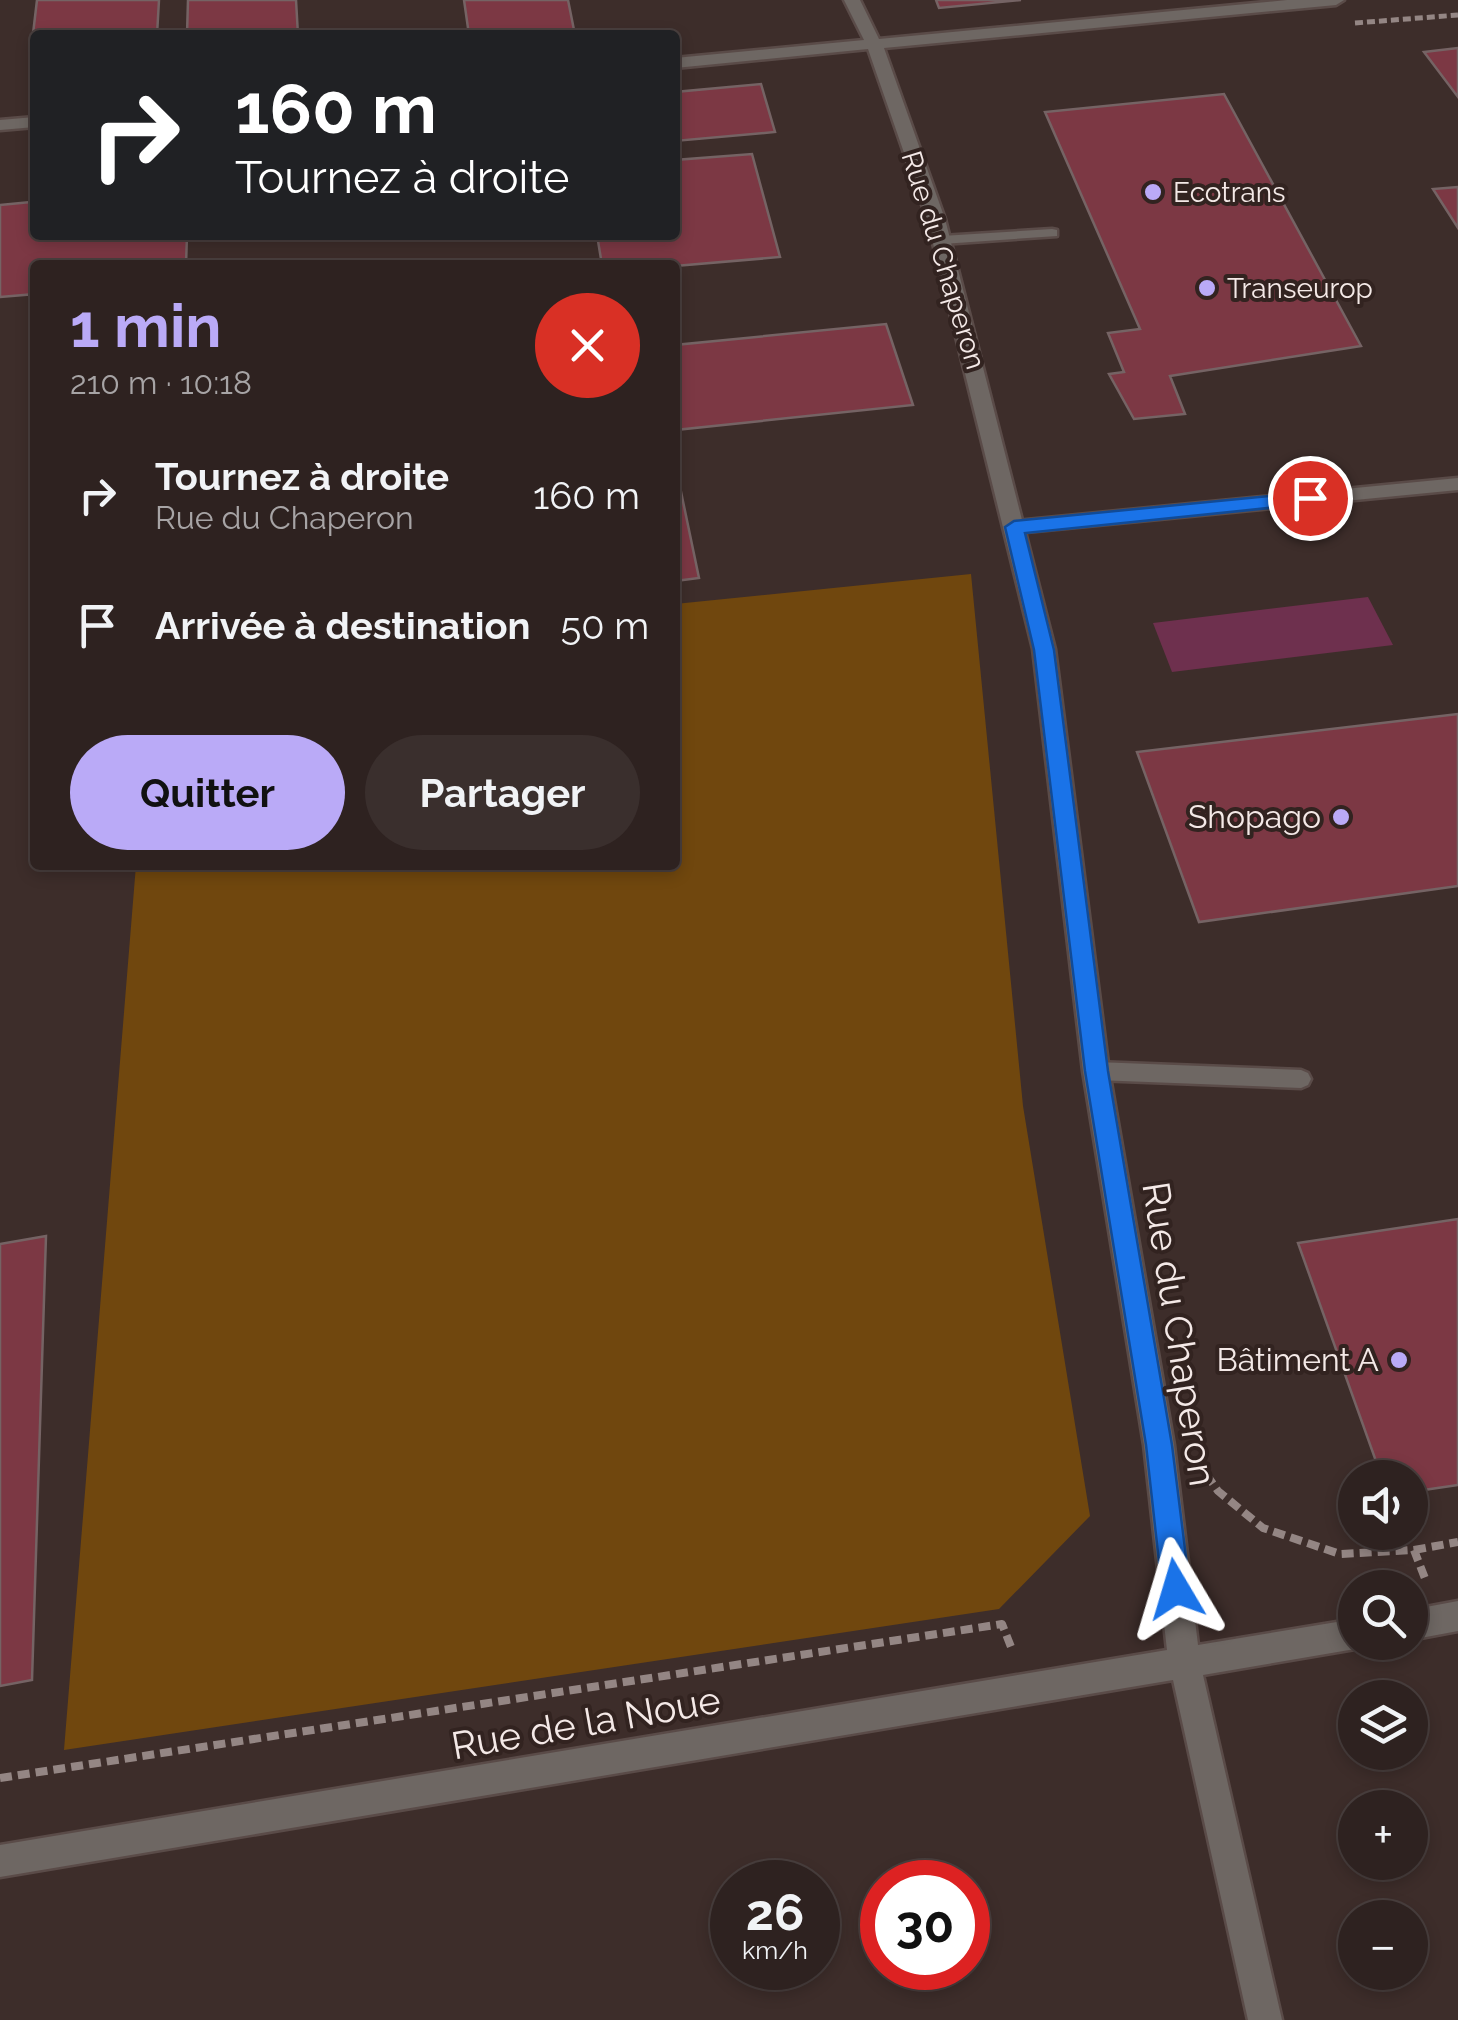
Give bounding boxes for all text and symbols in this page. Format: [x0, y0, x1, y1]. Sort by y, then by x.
text: 160 m [235, 67, 437, 149]
icon: right [70, 70, 200, 200]
street label: Rue du Chaperon [895, 147, 992, 373]
text: Tournez à droite [235, 151, 569, 204]
place label: Ecotrans [1173, 176, 1286, 209]
marker: Ecotrans [1142, 181, 1164, 203]
place label: Transeurop [1227, 272, 1373, 305]
marker: Transeurop [1196, 277, 1218, 299]
text: 1 min [70, 291, 221, 361]
button: close [535, 293, 640, 398]
text: 210 m · 10:18 [70, 364, 252, 401]
text: Tournez à droite [155, 454, 449, 499]
pin [1268, 456, 1353, 541]
icon: right [70, 468, 125, 523]
icon: arrive [1283, 471, 1338, 526]
text: 160 m [533, 473, 640, 518]
text: Rue du Chaperon [155, 499, 414, 536]
icon: arrive [70, 598, 125, 653]
text: Arrivée à destination [155, 603, 531, 648]
text: 50 m [561, 603, 649, 648]
button: Quitter [70, 735, 345, 850]
button: Partager [365, 735, 640, 850]
place label: Shopago [1188, 798, 1321, 835]
marker: Shopago [1330, 806, 1352, 828]
street label: Rue du Chaperon [1133, 1179, 1226, 1489]
place label: Bâtiment A [1216, 1341, 1379, 1378]
marker: Bâtiment A [1388, 1349, 1410, 1371]
map controls [1338, 1460, 1428, 1990]
button: sound [1338, 1460, 1428, 1550]
position arrow [1124, 1537, 1228, 1641]
button: search [1338, 1570, 1428, 1660]
street label: Rue de la Noue [448, 1677, 724, 1768]
button: layers [1338, 1680, 1428, 1770]
button: + [1338, 1790, 1428, 1880]
speed limit sign: 30 [860, 1860, 990, 1990]
text: 26 [746, 1883, 804, 1942]
button: − [1338, 1900, 1428, 1990]
text: km/h [742, 1935, 808, 1965]

